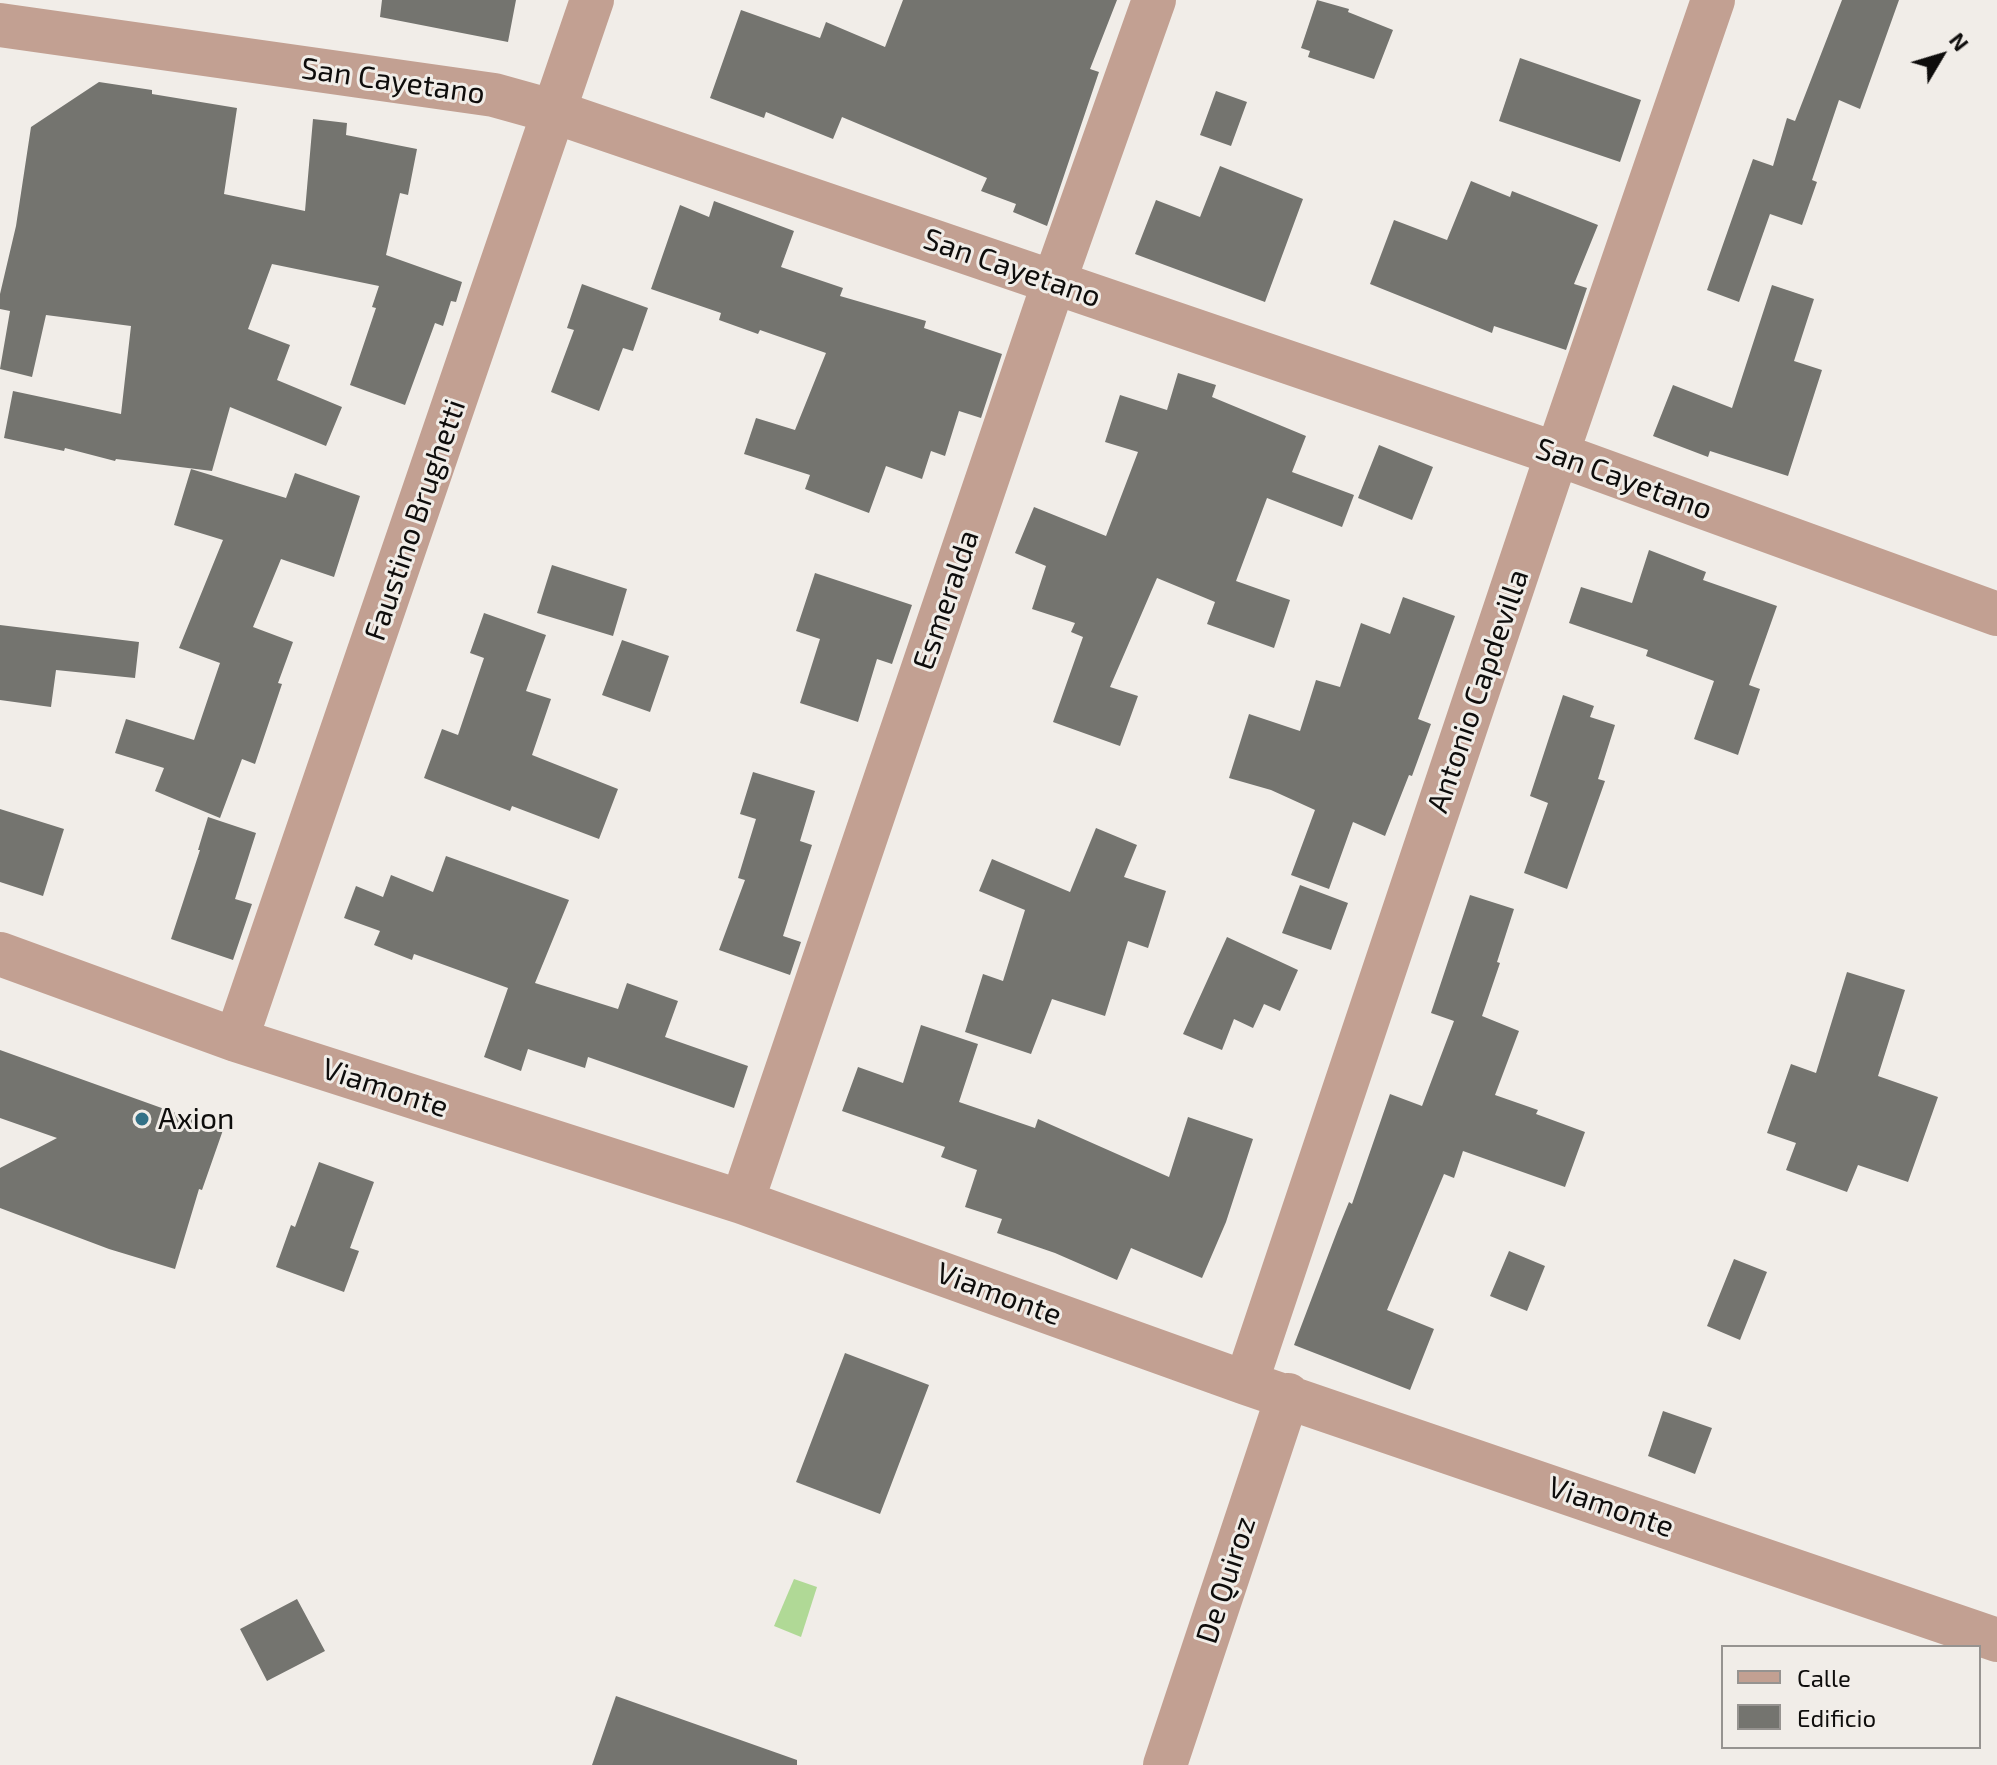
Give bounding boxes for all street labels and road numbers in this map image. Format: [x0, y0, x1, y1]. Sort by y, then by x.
street label: San Cayetano [299, 50, 487, 112]
street label: San Cayetano [919, 221, 1105, 315]
street label: Faustino Brughetti [357, 395, 473, 645]
street label: San Cayetano [1531, 430, 1717, 528]
street label: Esmeralda [905, 525, 987, 675]
street label: Antonio Capdevilla [1419, 565, 1537, 817]
street label: Viamonte [317, 1051, 453, 1125]
street label: Viamonte [932, 1255, 1066, 1333]
street label: Viamonte [1543, 1469, 1679, 1545]
street label: De Quiroz [1189, 1512, 1263, 1648]

